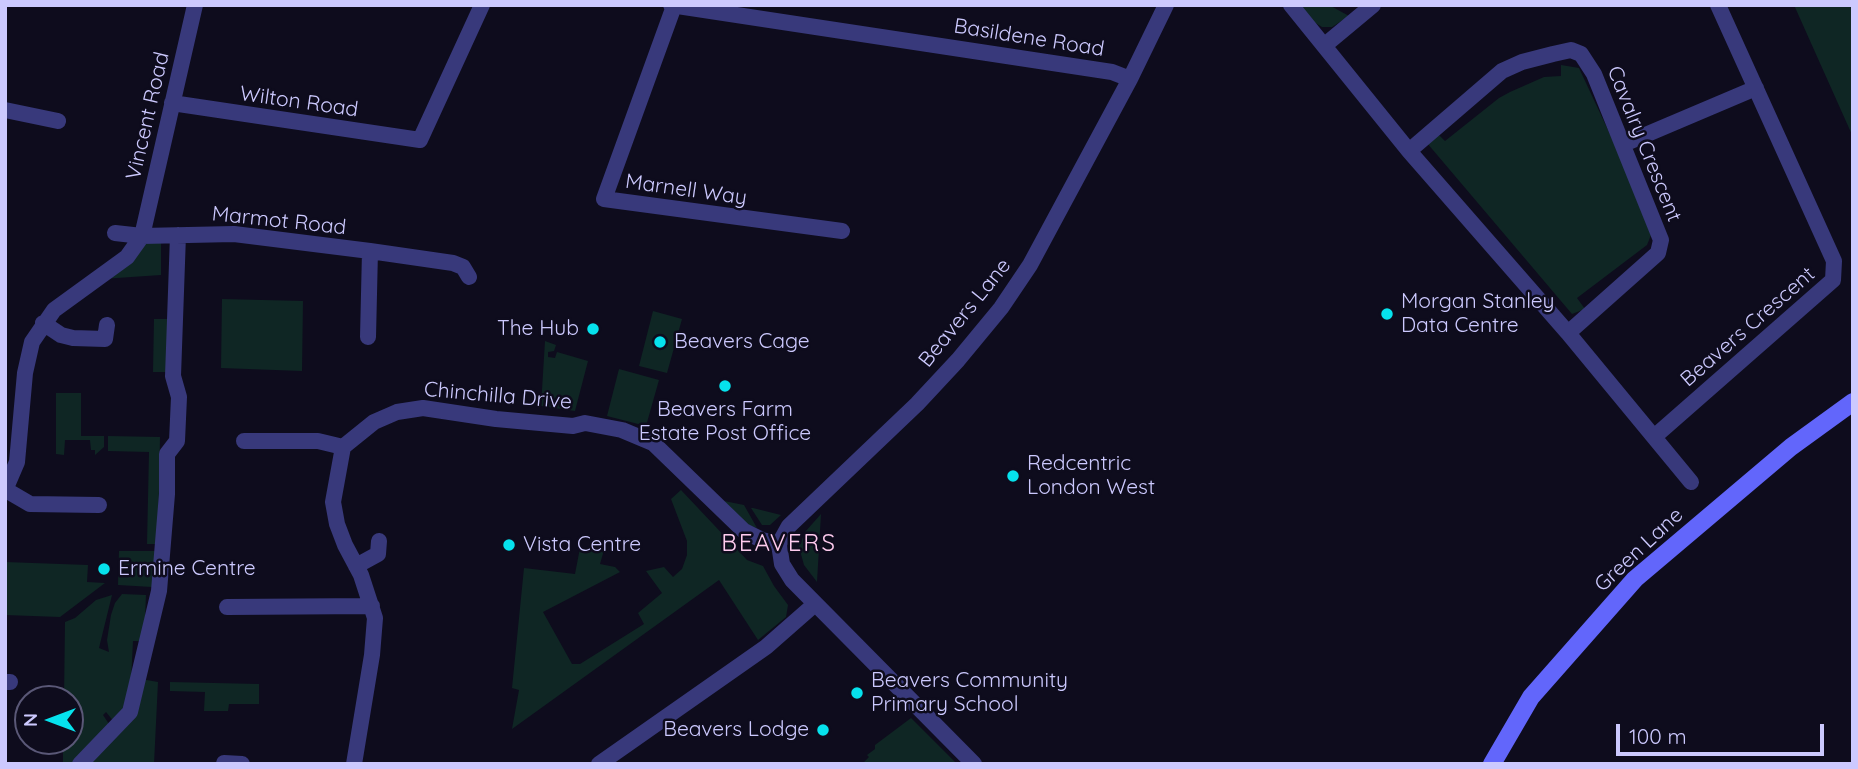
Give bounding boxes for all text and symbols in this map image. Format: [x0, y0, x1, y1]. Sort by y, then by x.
street label: Basildene Road [952, 14, 1106, 62]
street label: Vincent Road [121, 50, 175, 182]
street label: Cavalry Crescent [1601, 63, 1687, 225]
street label: Wilton Road [238, 81, 360, 123]
street label: Marnell Way [624, 169, 748, 211]
street label: Marmot Road [211, 201, 347, 241]
street label: Beavers Lane [914, 254, 1016, 372]
street label: Beavers Crescent [1676, 262, 1820, 392]
place label: Morgan Stanley Data Centre [1401, 289, 1555, 339]
marker: Morgan Stanley Data Centre [1379, 306, 1395, 322]
place label: The Hub [497, 316, 579, 342]
marker: The Hub [585, 321, 601, 337]
place label: Beavers Cage [674, 329, 810, 355]
marker: Beavers Cage [652, 334, 668, 350]
street label: Chinchilla Drive [423, 377, 573, 415]
marker: Beavers Farm Estate Post Office [717, 378, 733, 394]
place label: Beavers Farm Estate Post Office [639, 397, 811, 447]
place label: Redcentric London West [1027, 451, 1155, 501]
marker: Redcentric London West [1005, 468, 1021, 484]
street label: Green Lane [1590, 503, 1688, 597]
district label: BEAVERS [722, 530, 836, 558]
place label: Vista Centre [523, 532, 641, 558]
marker: Vista Centre [501, 537, 517, 553]
place label: Ermine Centre [118, 556, 256, 582]
marker: Ermine Centre [96, 561, 112, 577]
place label: Beavers Community Primary School [871, 668, 1068, 718]
north arrow [14, 685, 84, 755]
marker: Beavers Community Primary School [849, 685, 865, 701]
scale bar [1620, 710, 1828, 754]
text: N [18, 713, 42, 727]
place label: Beavers Lodge [663, 717, 809, 743]
marker: Beavers Lodge [815, 722, 831, 738]
text: 100 m [1629, 723, 1687, 749]

